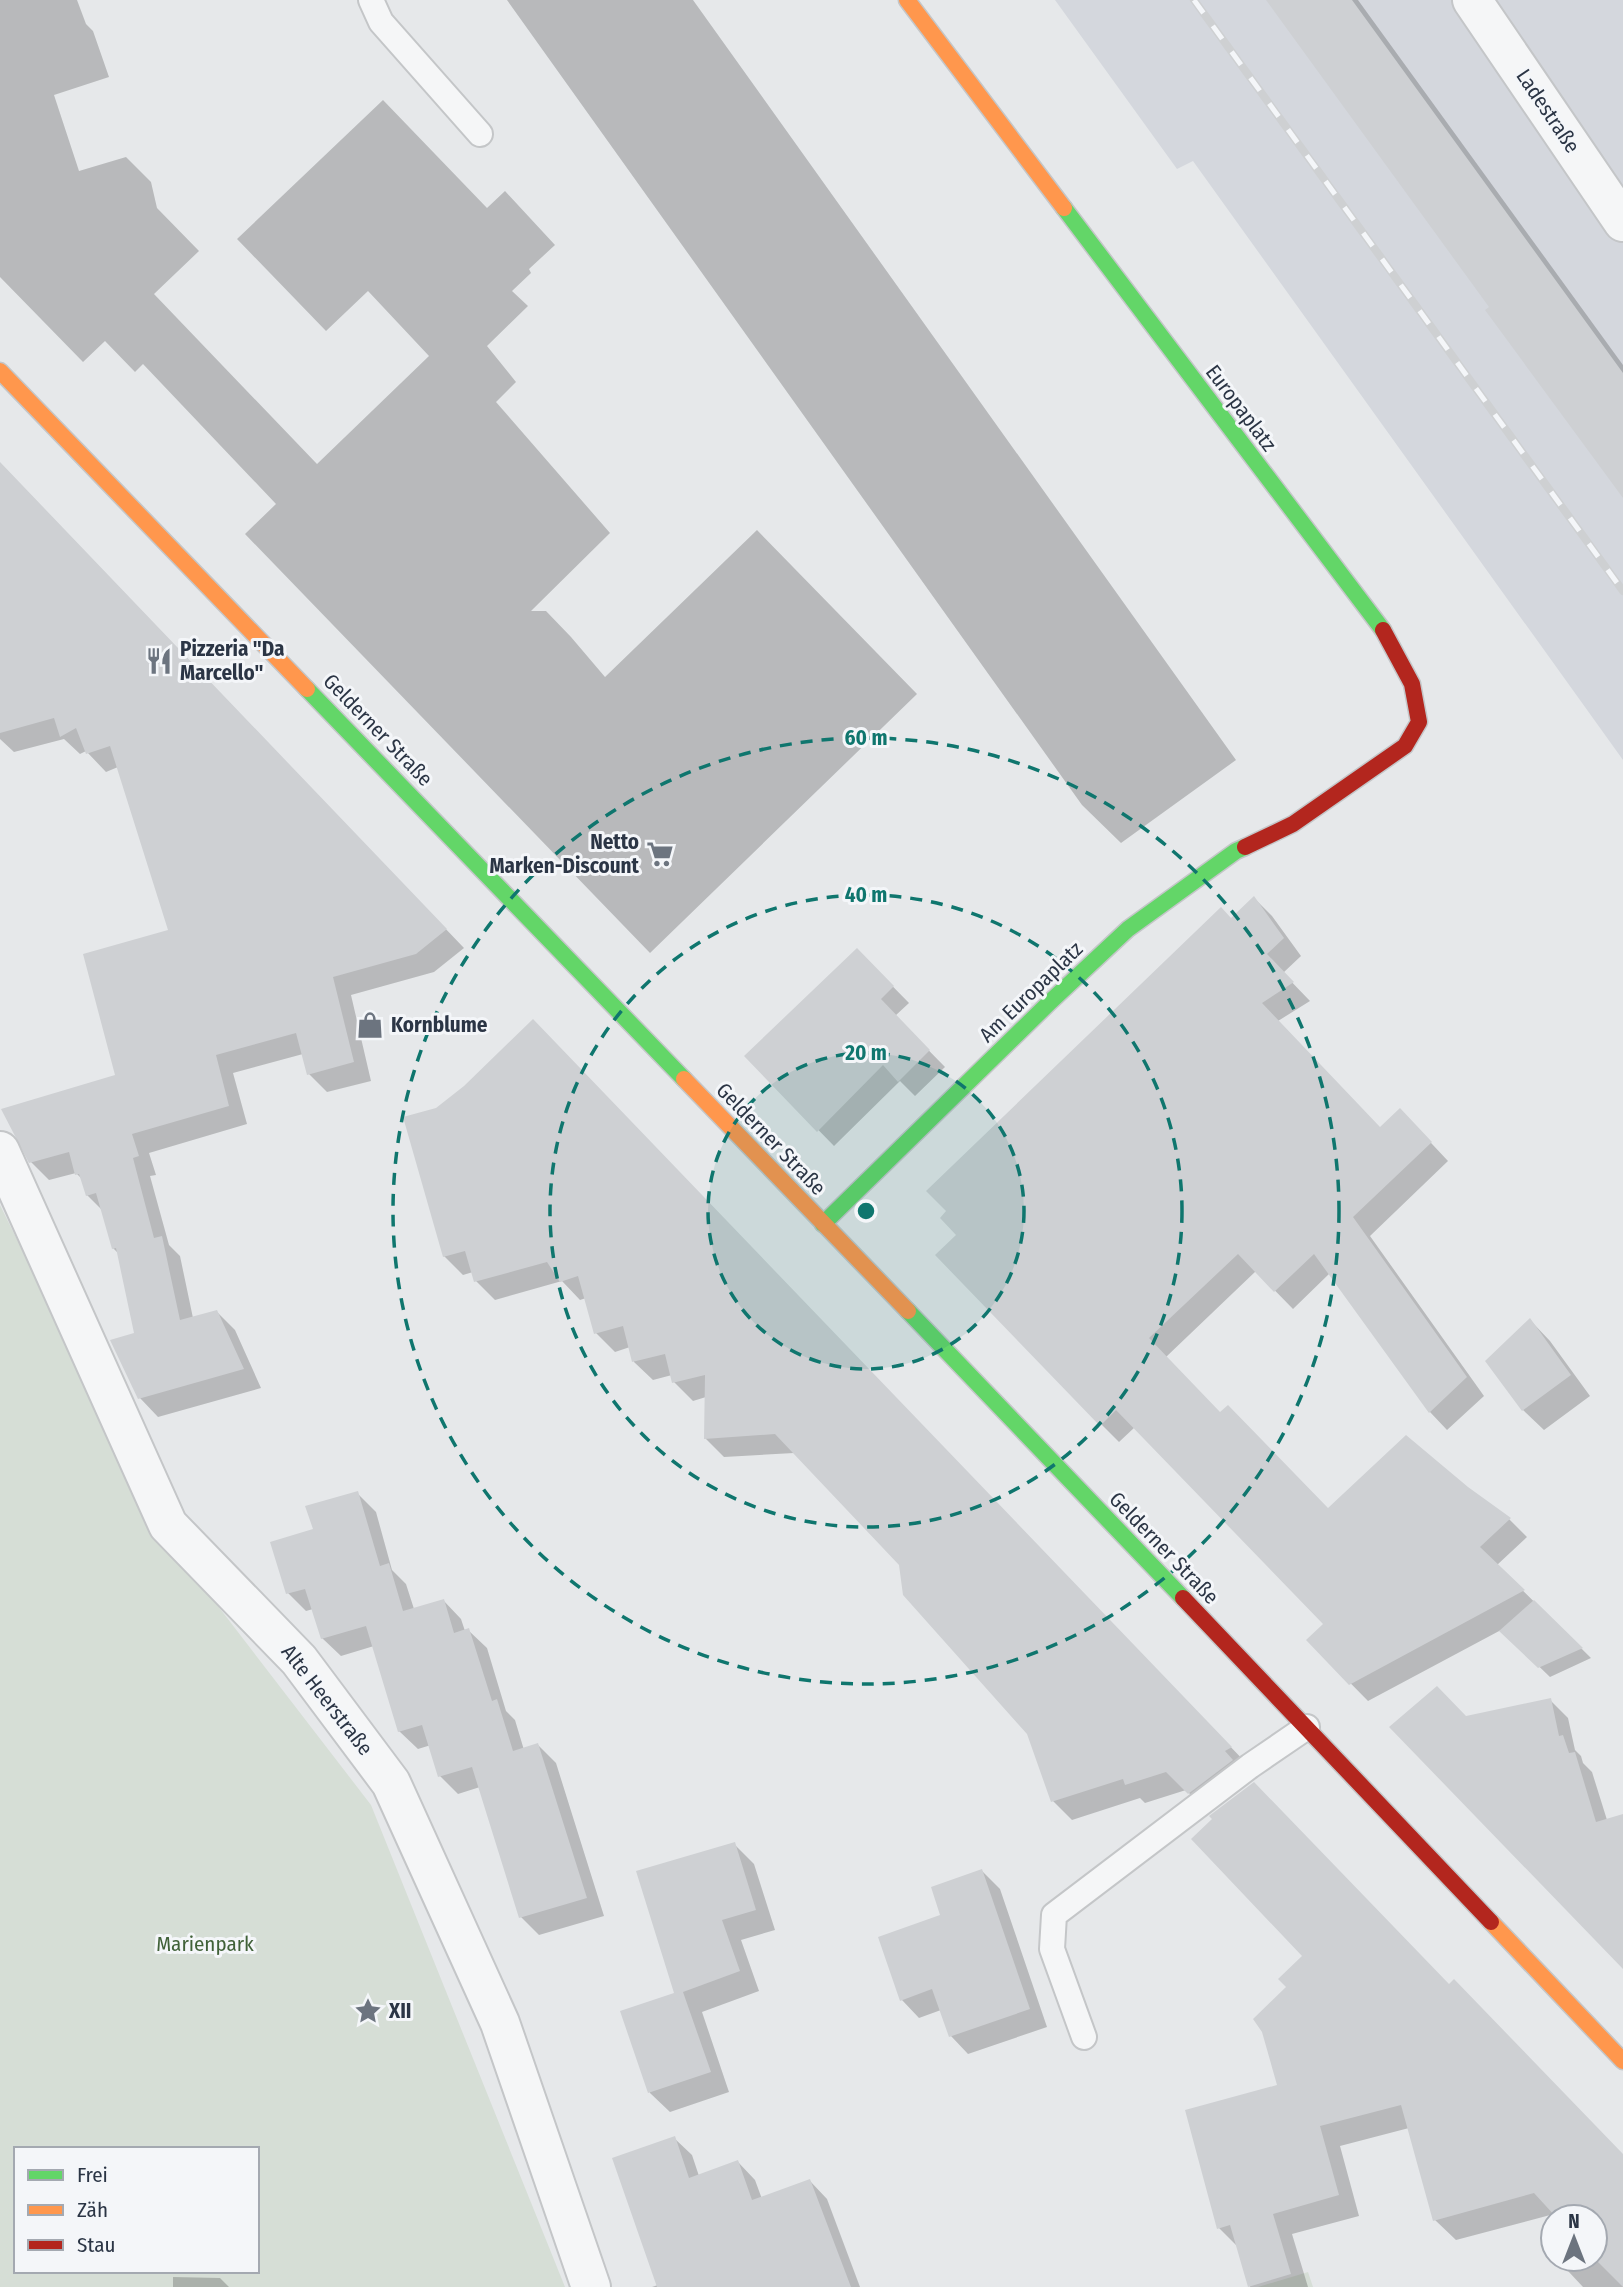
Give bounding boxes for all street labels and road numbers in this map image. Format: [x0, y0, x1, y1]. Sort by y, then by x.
street label: Ladestraße [1511, 64, 1585, 158]
street label: Europaplatz [1200, 360, 1282, 456]
street label: Gelderner Straße [318, 668, 438, 792]
street label: Am Europaplatz [974, 936, 1088, 1048]
street label: Gelderner Straße [711, 1077, 831, 1201]
street label: Gelderner Straße [1104, 1486, 1224, 1610]
street label: Alte Heerstraße [276, 1639, 378, 1761]

